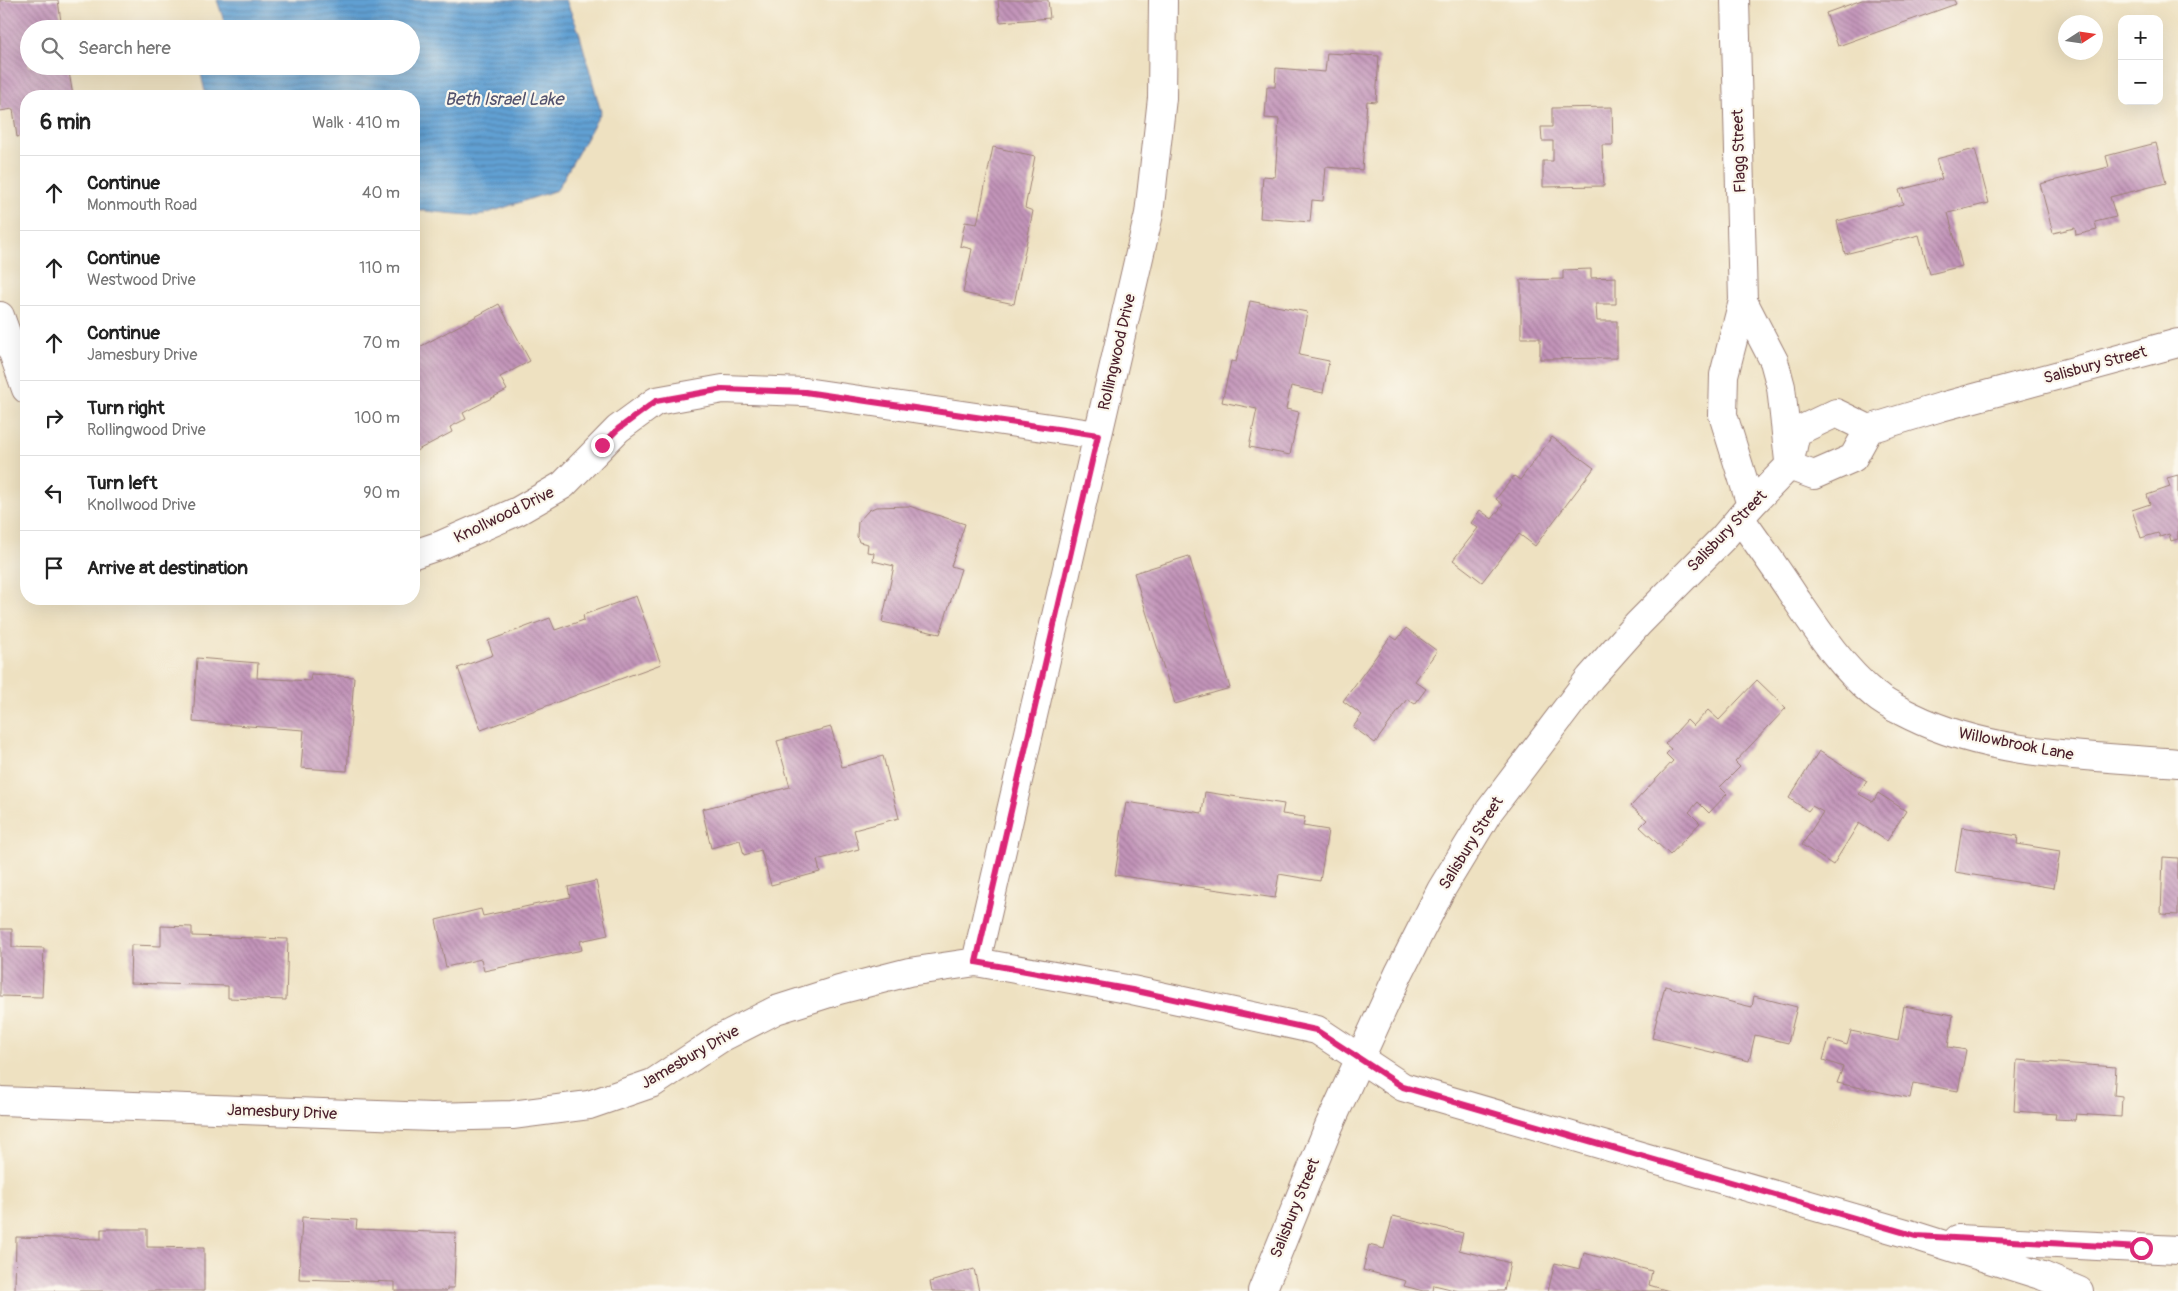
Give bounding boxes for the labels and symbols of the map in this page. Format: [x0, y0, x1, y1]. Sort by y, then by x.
north arrow [2058, 15, 2103, 60]
water label: Beth Israel Lake [445, 88, 565, 111]
street label: Flagg Street [1728, 108, 1750, 193]
street label: Rollingwood Drive [1094, 292, 1140, 412]
street label: Salisbury Street [2041, 341, 2149, 388]
route end [591, 434, 614, 457]
street label: Knollwood Drive [451, 482, 557, 548]
street label: Salisbury Street [1683, 486, 1771, 576]
street label: Willowbrook Lane [1957, 723, 2075, 765]
street label: Salisbury Street [1434, 792, 1508, 893]
street label: Jamesbury Drive [637, 1021, 743, 1093]
street label: Jamesbury Drive [226, 1100, 338, 1124]
street label: Salisbury Street [1266, 1155, 1324, 1261]
route start [2130, 1237, 2153, 1260]

